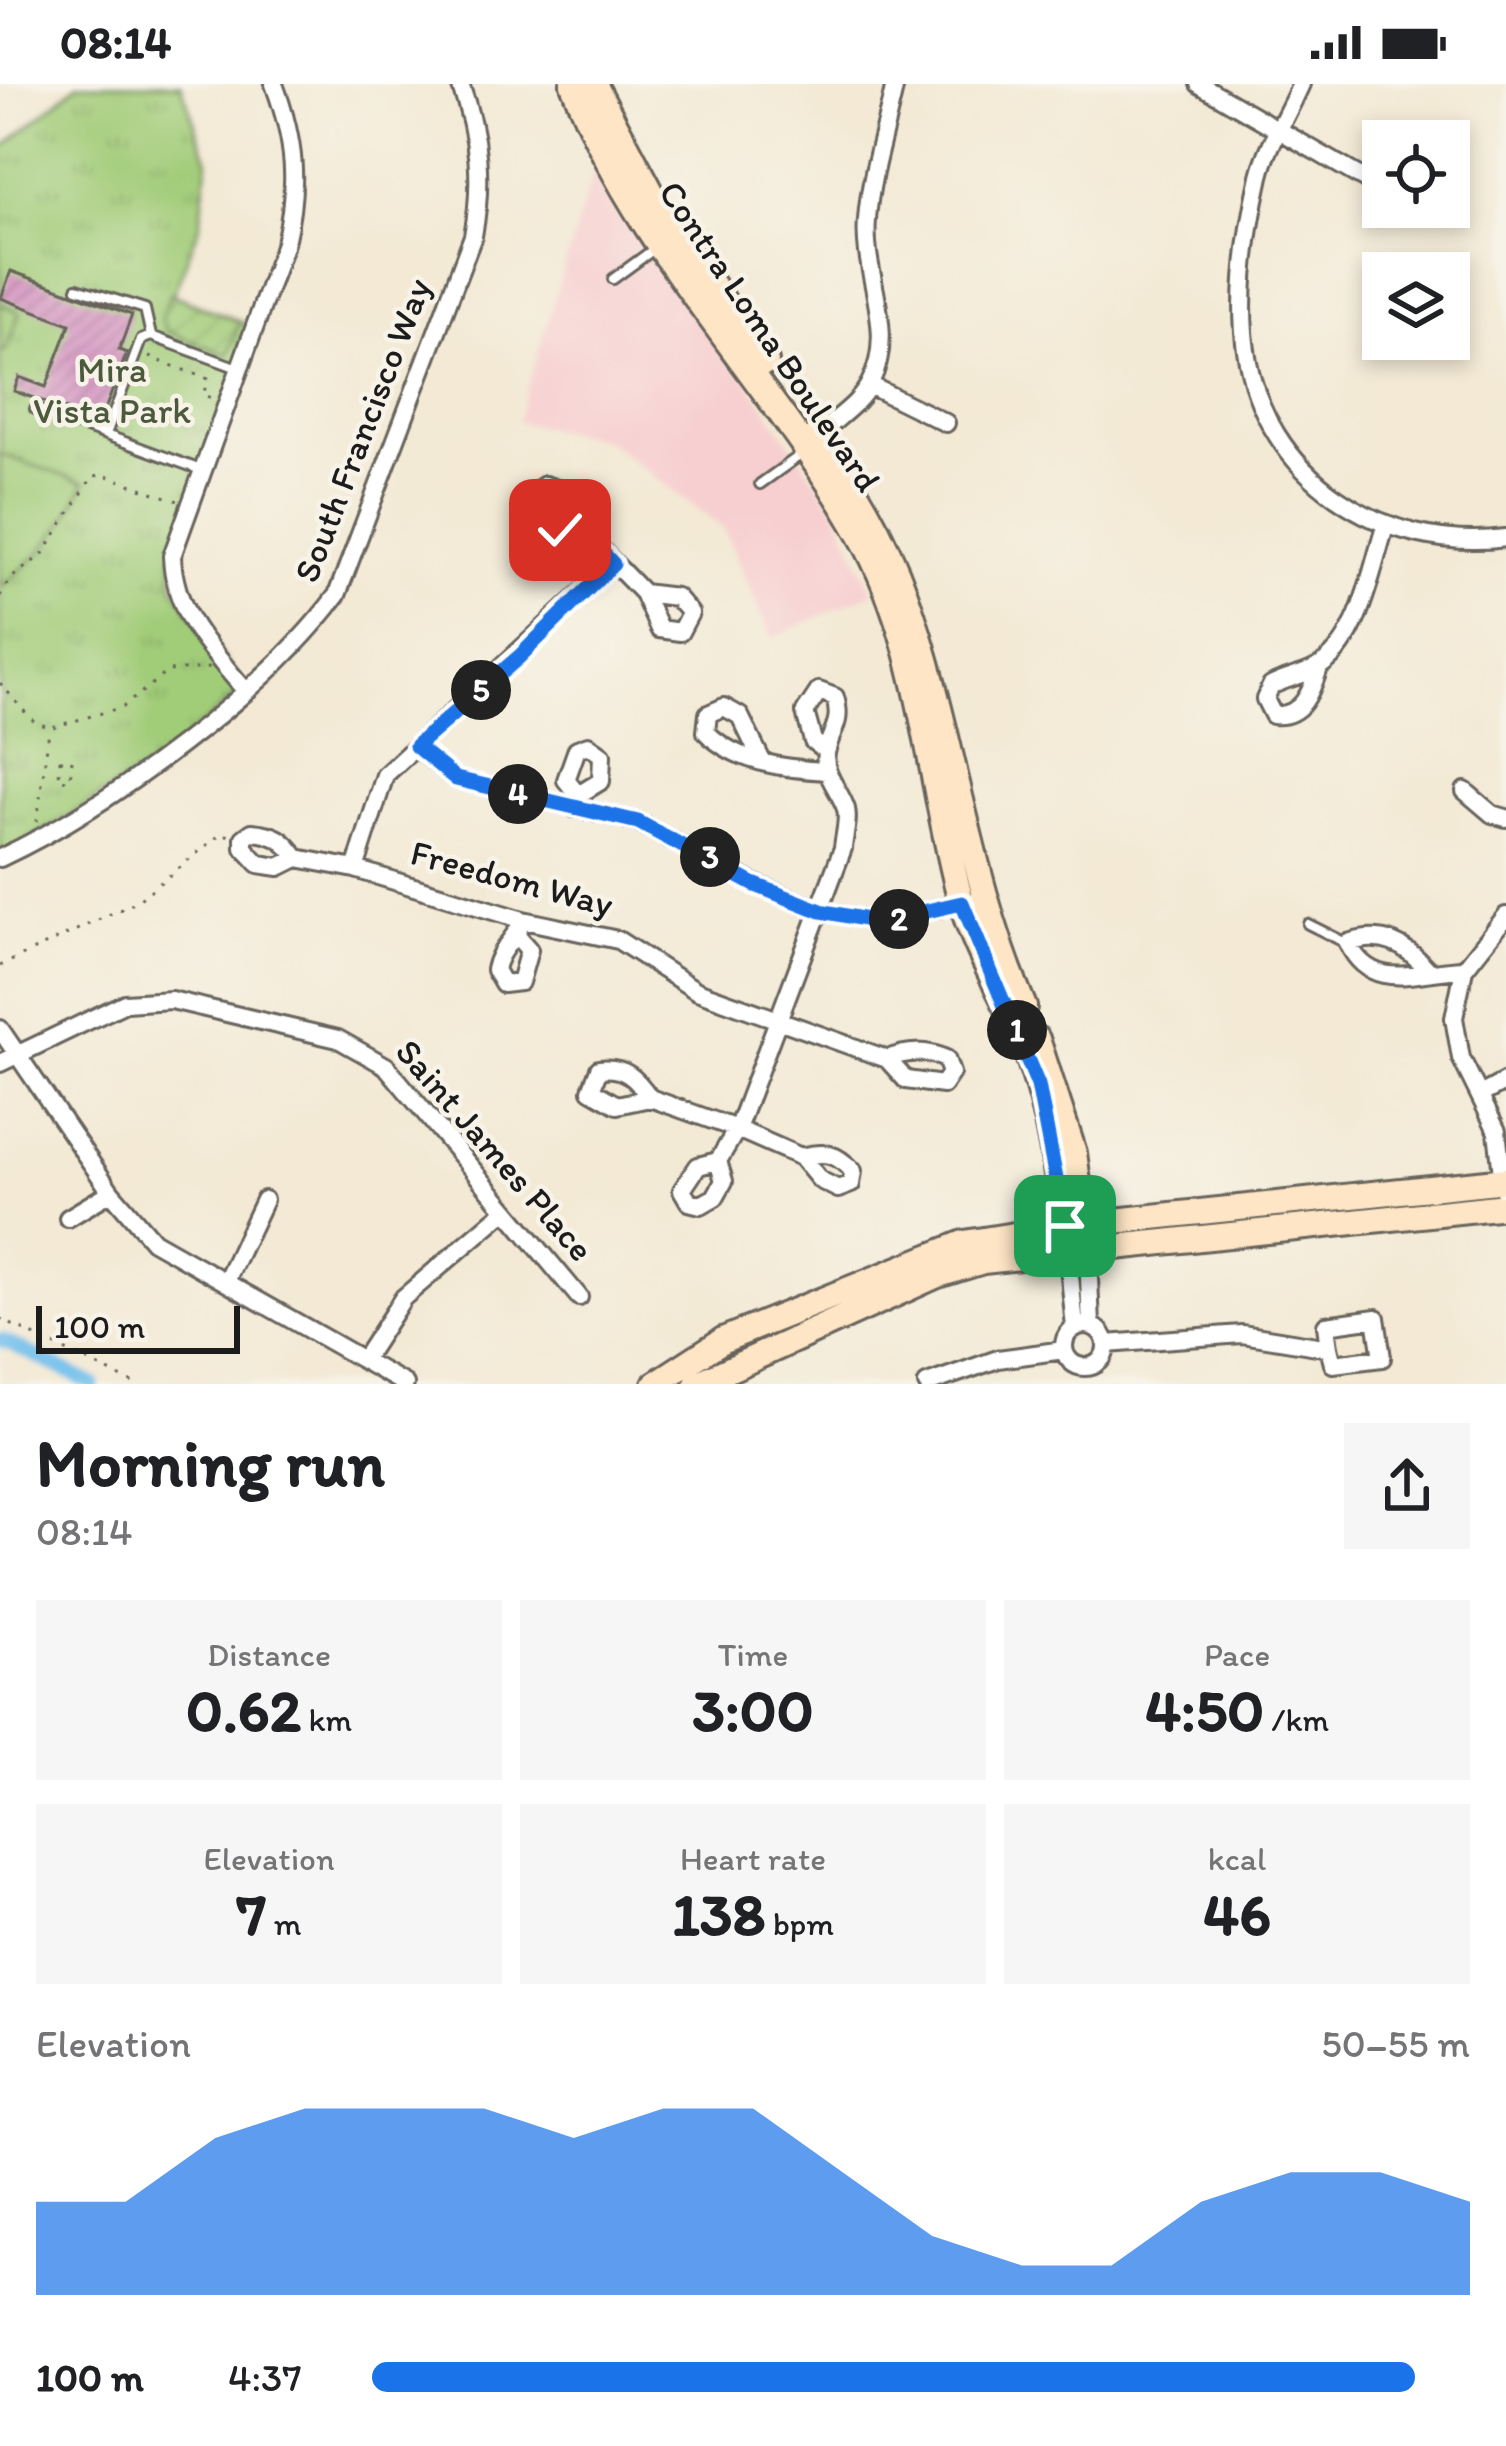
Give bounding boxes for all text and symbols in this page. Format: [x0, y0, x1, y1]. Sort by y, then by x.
text: 08:14 [60, 15, 171, 69]
map controls [1362, 120, 1470, 360]
button: locate [1362, 120, 1470, 228]
street label: Contra Loma Boulevard [650, 172, 890, 500]
button: layers [1362, 252, 1470, 360]
street label: South Francisco Way [284, 272, 440, 588]
park label: Mira Vista Park [33, 348, 191, 432]
pin [509, 479, 611, 581]
icon: check [527, 497, 593, 563]
pin: 5 [451, 660, 511, 720]
text: 5 [472, 670, 490, 709]
pin: 4 [488, 764, 548, 824]
text: 4 [508, 774, 528, 813]
pin: 3 [680, 827, 740, 887]
street label: Freedom Way [406, 830, 618, 926]
text: 3 [701, 837, 719, 876]
pin: 2 [869, 889, 929, 949]
text: 2 [890, 899, 908, 938]
pin: 1 [987, 1000, 1047, 1060]
text: 1 [1009, 1010, 1025, 1049]
street label: Saint James Place [387, 1030, 603, 1270]
pin [1014, 1175, 1116, 1277]
icon: arrive [1032, 1193, 1098, 1259]
scale bar [36, 1300, 240, 1353]
text: 100 m [54, 1307, 145, 1346]
text: Morning run [36, 1423, 385, 1503]
button: share [1344, 1423, 1470, 1549]
text: 08:14 [36, 1508, 133, 1555]
text: Distance [207, 1635, 331, 1674]
text: Time [718, 1635, 788, 1674]
text: Pace [1204, 1635, 1270, 1674]
text: 0.62 [186, 1674, 301, 1746]
text: 3:00 [692, 1674, 814, 1746]
text: 4:50 [1145, 1674, 1264, 1746]
text: km [301, 1700, 352, 1739]
text: /km [1264, 1700, 1329, 1739]
text: Elevation [203, 1839, 335, 1878]
text: Heart rate [680, 1839, 826, 1878]
text: kcal [1208, 1839, 1266, 1878]
text: 7 [237, 1878, 266, 1950]
text: 138 [672, 1878, 765, 1950]
text: 46 [1203, 1878, 1271, 1950]
text: m [266, 1904, 301, 1943]
text: bpm [765, 1904, 834, 1943]
text: Elevation [36, 2020, 191, 2067]
text: 50–55 m [1321, 2020, 1470, 2067]
text: 100 m [36, 2354, 144, 2401]
text: 4:37 [228, 2354, 302, 2401]

